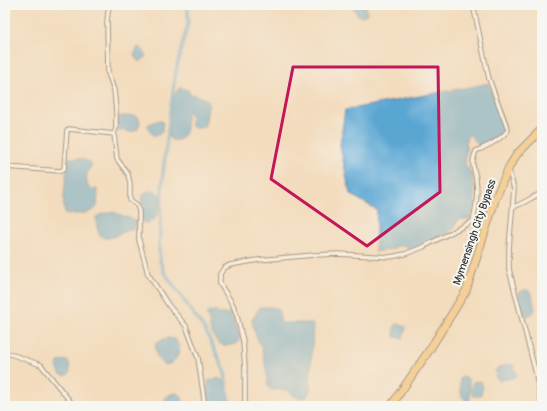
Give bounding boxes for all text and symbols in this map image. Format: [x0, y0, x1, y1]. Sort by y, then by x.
street label: Mymensingh City Bypass [450, 177, 499, 287]

